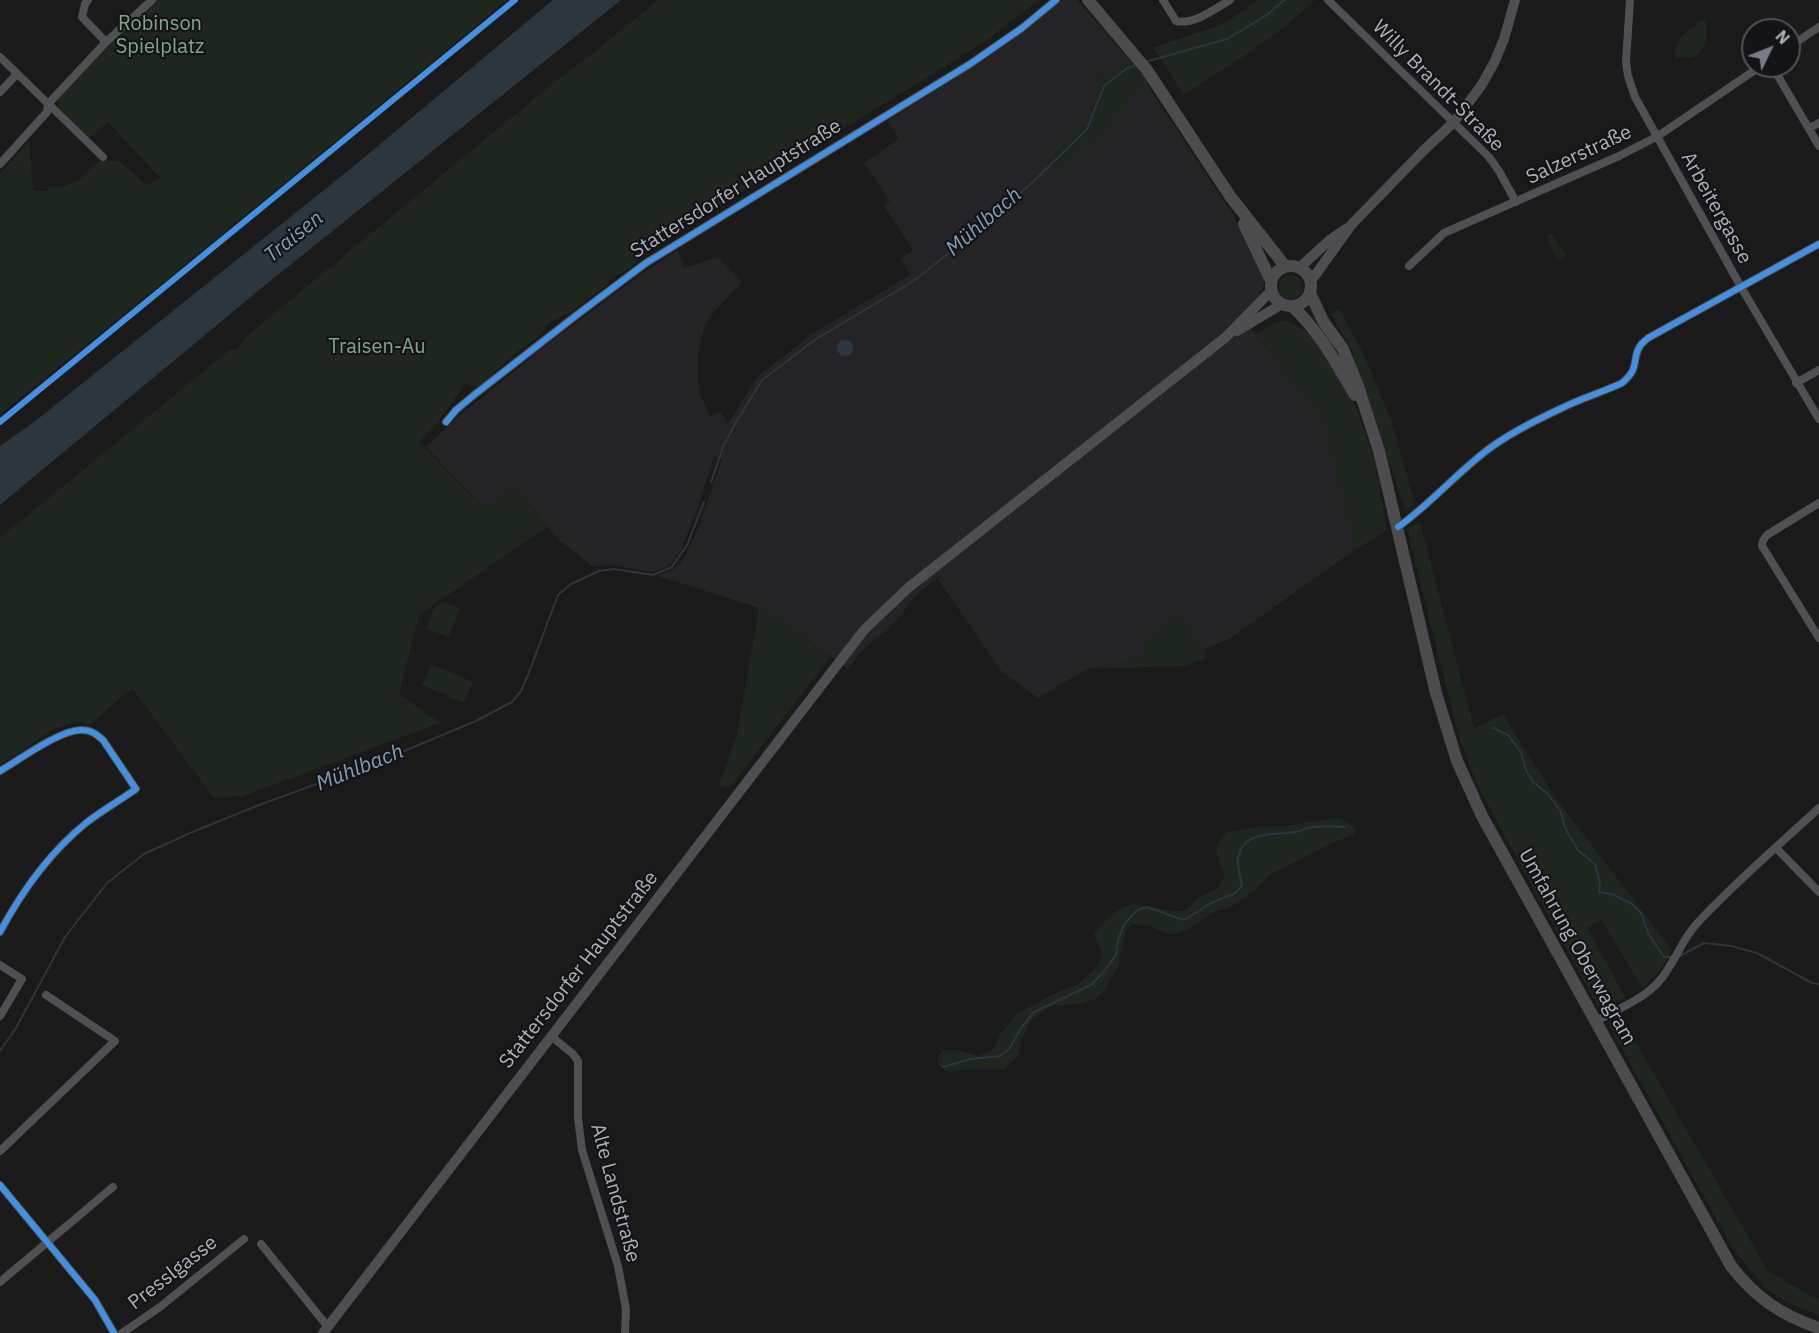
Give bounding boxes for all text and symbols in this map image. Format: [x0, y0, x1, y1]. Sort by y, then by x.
park label: Robinson Spielplatz [116, 12, 204, 59]
street label: Willy Brandt-Straße [1367, 15, 1509, 157]
north arrow [1741, 18, 1801, 78]
text: N [1771, 26, 1794, 48]
street label: Stattersdorfer Hauptstraße [626, 114, 846, 264]
street label: Salzerstraße [1523, 120, 1635, 190]
street label: Arbeitergasse [1675, 148, 1757, 268]
water label: Mühlbach [941, 182, 1027, 262]
water label: Traisen [259, 206, 329, 268]
park label: Traisen-Au [328, 335, 426, 359]
water label: Mühlbach [313, 739, 407, 797]
street label: Umfahrung Oberwagram [1513, 845, 1641, 1049]
street label: Stattersdorfer Hauptstraße [494, 867, 664, 1073]
street label: Alte Landstraße [585, 1121, 645, 1265]
street label: Presslgasse [124, 1231, 222, 1315]

